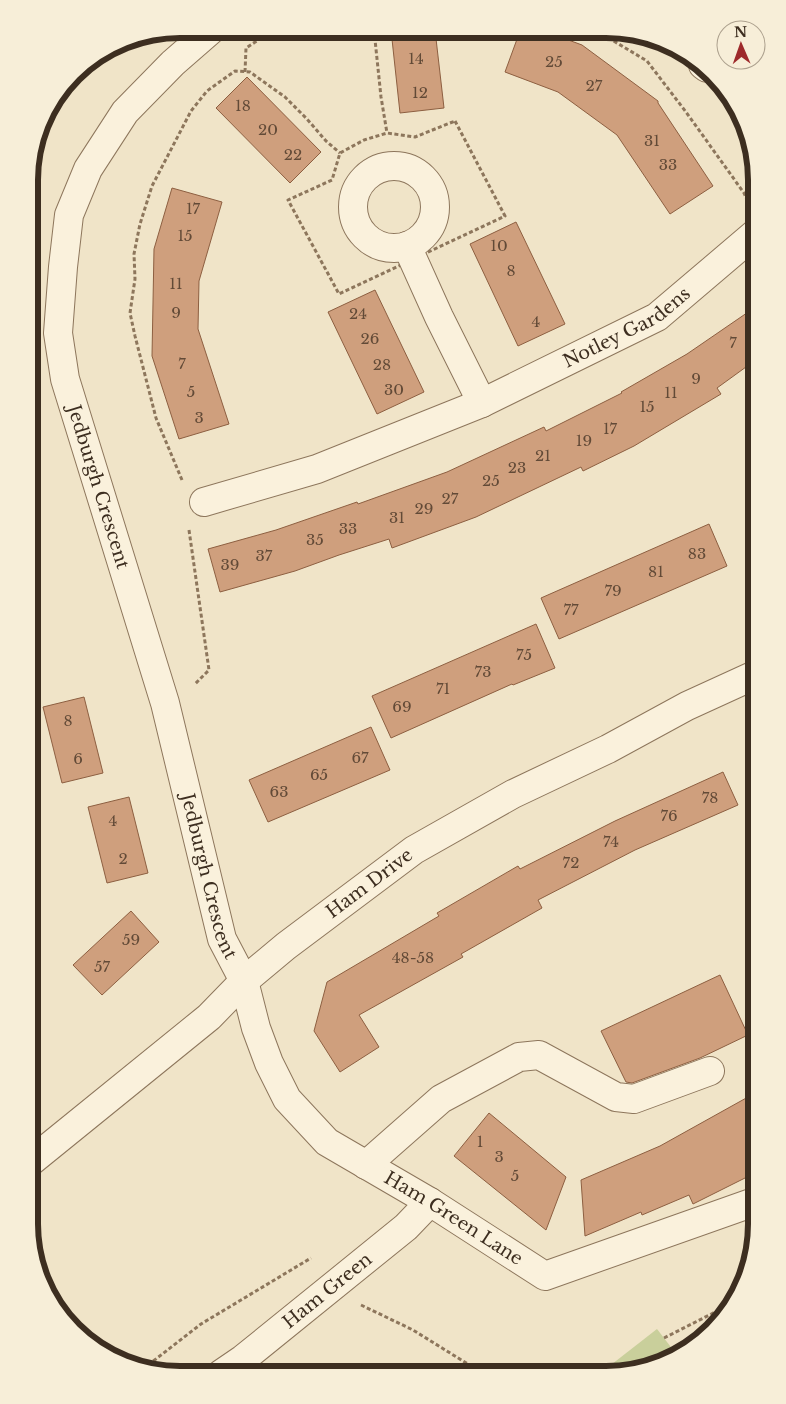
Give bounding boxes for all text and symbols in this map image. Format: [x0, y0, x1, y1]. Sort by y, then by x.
north arrow [716, 20, 766, 70]
text: N [734, 23, 747, 41]
house number: 14 [408, 49, 424, 68]
house number: 25 [545, 52, 563, 71]
house number: 27 [586, 76, 603, 95]
house number: 12 [412, 83, 428, 102]
house number: 18 [235, 96, 251, 115]
house number: 20 [258, 120, 278, 139]
house number: 31 [644, 131, 660, 150]
house number: 22 [284, 145, 302, 164]
house number: 33 [659, 155, 677, 174]
house number: 17 [186, 199, 201, 218]
house number: 15 [177, 226, 193, 245]
house number: 10 [490, 236, 508, 255]
house number: 8 [506, 261, 516, 280]
house number: 11 [169, 274, 183, 293]
street label: Notley Gardens [560, 282, 695, 372]
house number: 9 [171, 303, 181, 322]
house number: 24 [349, 304, 367, 323]
house number: 4 [532, 312, 540, 331]
house number: 26 [361, 329, 379, 348]
house number: 7 [729, 333, 737, 352]
house number: 7 [178, 354, 186, 373]
house number: 28 [373, 355, 391, 374]
house number: 9 [691, 369, 701, 388]
house number: 30 [384, 380, 404, 399]
house number: 5 [187, 382, 195, 401]
house number: 11 [664, 383, 678, 402]
house number: 15 [639, 397, 655, 416]
street label: Jedburgh Crescent [62, 400, 134, 572]
house number: 3 [194, 408, 204, 427]
house number: 17 [603, 419, 618, 438]
house number: 19 [576, 431, 592, 450]
house number: 21 [535, 446, 551, 465]
house number: 23 [508, 458, 526, 477]
house number: 25 [482, 471, 500, 490]
house number: 27 [442, 489, 459, 508]
house number: 29 [415, 499, 433, 518]
house number: 31 [389, 508, 405, 527]
house number: 33 [339, 519, 357, 538]
house number: 35 [306, 530, 324, 549]
house number: 83 [688, 544, 706, 563]
house number: 37 [256, 546, 273, 565]
house number: 39 [221, 555, 239, 574]
house number: 81 [648, 562, 664, 581]
house number: 79 [604, 581, 622, 600]
house number: 77 [563, 600, 579, 619]
house number: 75 [516, 645, 532, 664]
house number: 73 [475, 662, 491, 681]
house number: 71 [436, 679, 450, 698]
house number: 69 [392, 697, 412, 716]
house number: 8 [63, 711, 73, 730]
house number: 67 [351, 748, 369, 767]
house number: 6 [73, 749, 83, 768]
house number: 65 [310, 765, 328, 784]
house number: 63 [270, 782, 288, 801]
house number: 78 [702, 788, 718, 807]
street label: Jedburgh Crescent [176, 789, 242, 963]
house number: 76 [660, 806, 678, 825]
house number: 4 [109, 811, 117, 830]
house number: 74 [603, 832, 619, 851]
street label: Ham Drive [322, 844, 417, 923]
house number: 2 [118, 849, 128, 868]
house number: 72 [563, 853, 579, 872]
house number: 59 [122, 930, 140, 949]
house number: 48-58 [392, 948, 434, 967]
house number: 57 [94, 957, 110, 976]
house number: 1 [477, 1132, 483, 1151]
house number: 3 [494, 1147, 504, 1166]
house number: 5 [511, 1166, 519, 1185]
street label: Ham Green Lane [380, 1167, 527, 1270]
street label: Ham Green [278, 1248, 376, 1333]

